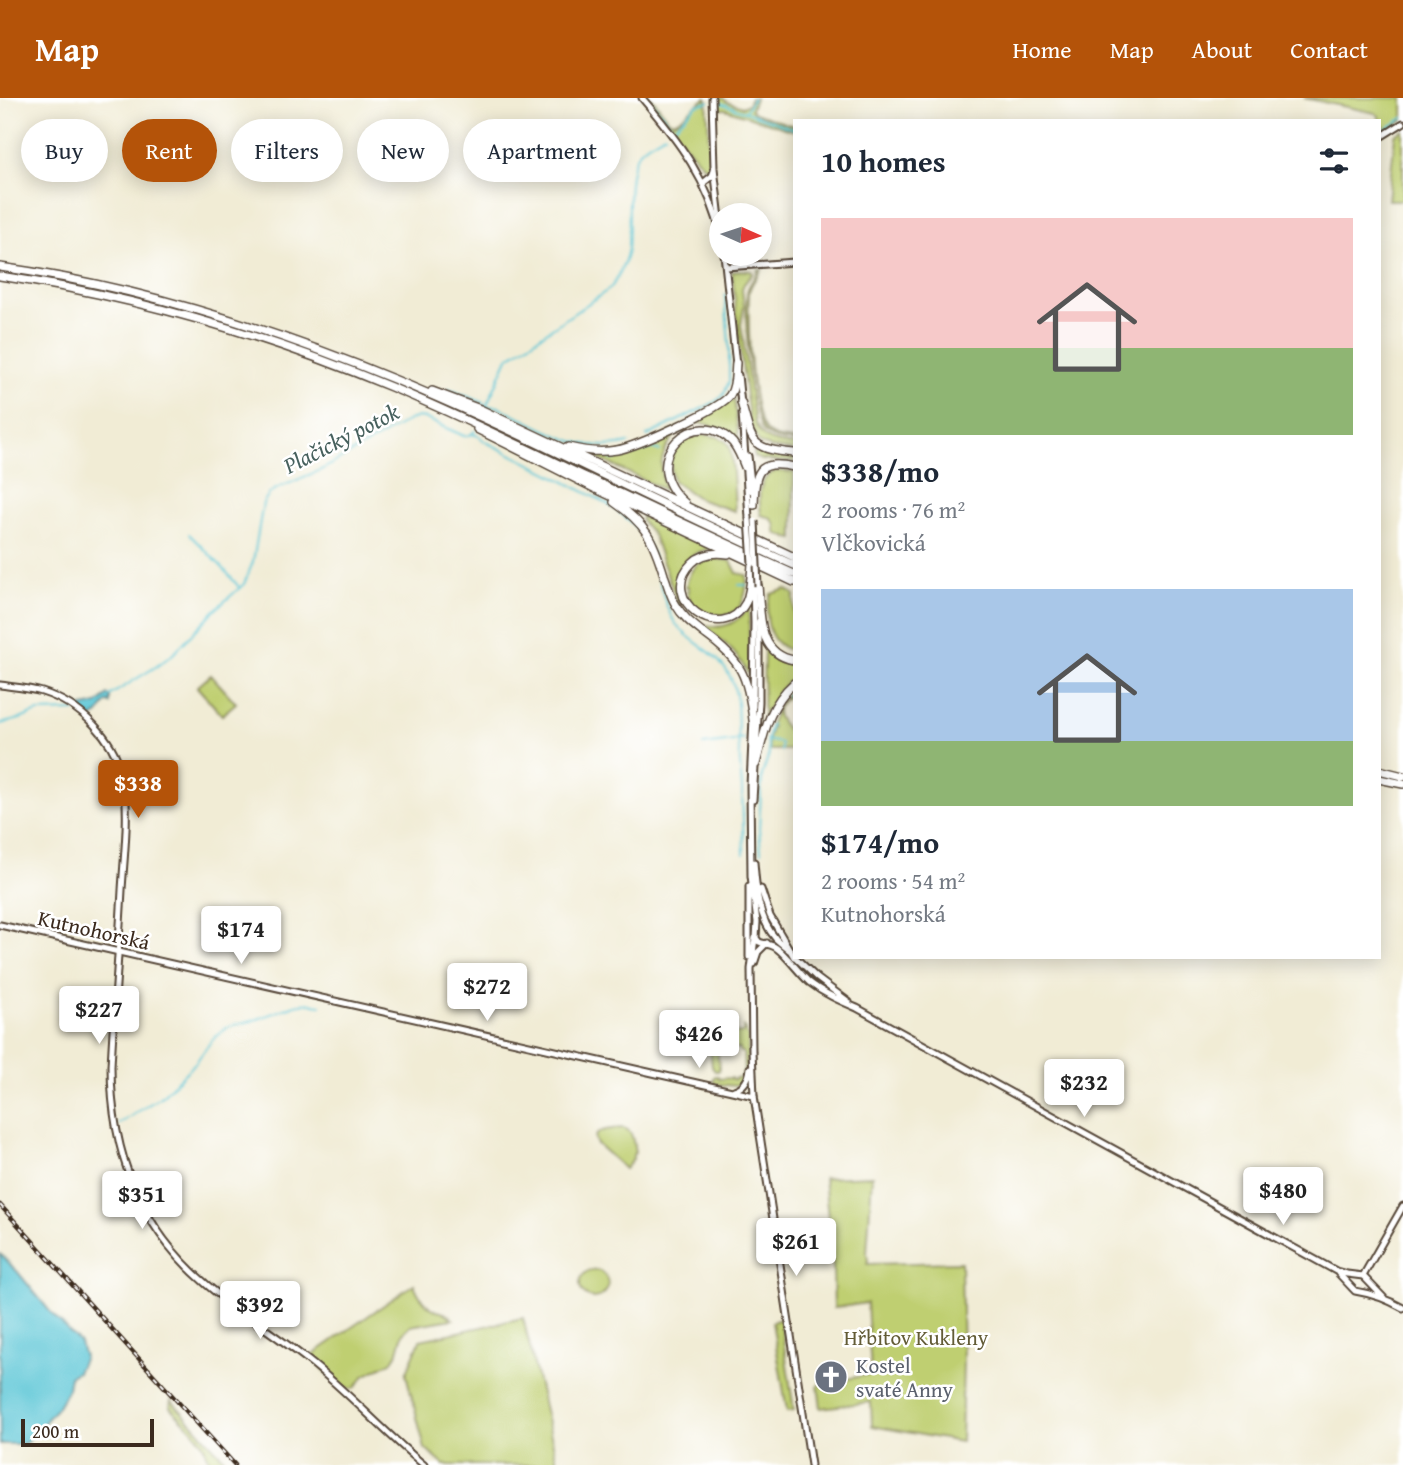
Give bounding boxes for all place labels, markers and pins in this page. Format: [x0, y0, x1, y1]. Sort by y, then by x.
pin: $338 [97, 760, 179, 820]
pin: $174 [200, 906, 282, 966]
pin: $272 [446, 964, 528, 1023]
pin: $227 [58, 986, 140, 1046]
pin: $426 [658, 1010, 740, 1070]
pin: $232 [1043, 1060, 1125, 1119]
pin: $480 [1242, 1168, 1324, 1227]
pin: $351 [101, 1172, 183, 1231]
pin: $261 [755, 1218, 837, 1278]
pin: $392 [219, 1282, 301, 1341]
place label: Kostel svaté Anny [856, 1350, 954, 1405]
church icon: Kostel svaté Anny [812, 1358, 850, 1396]

